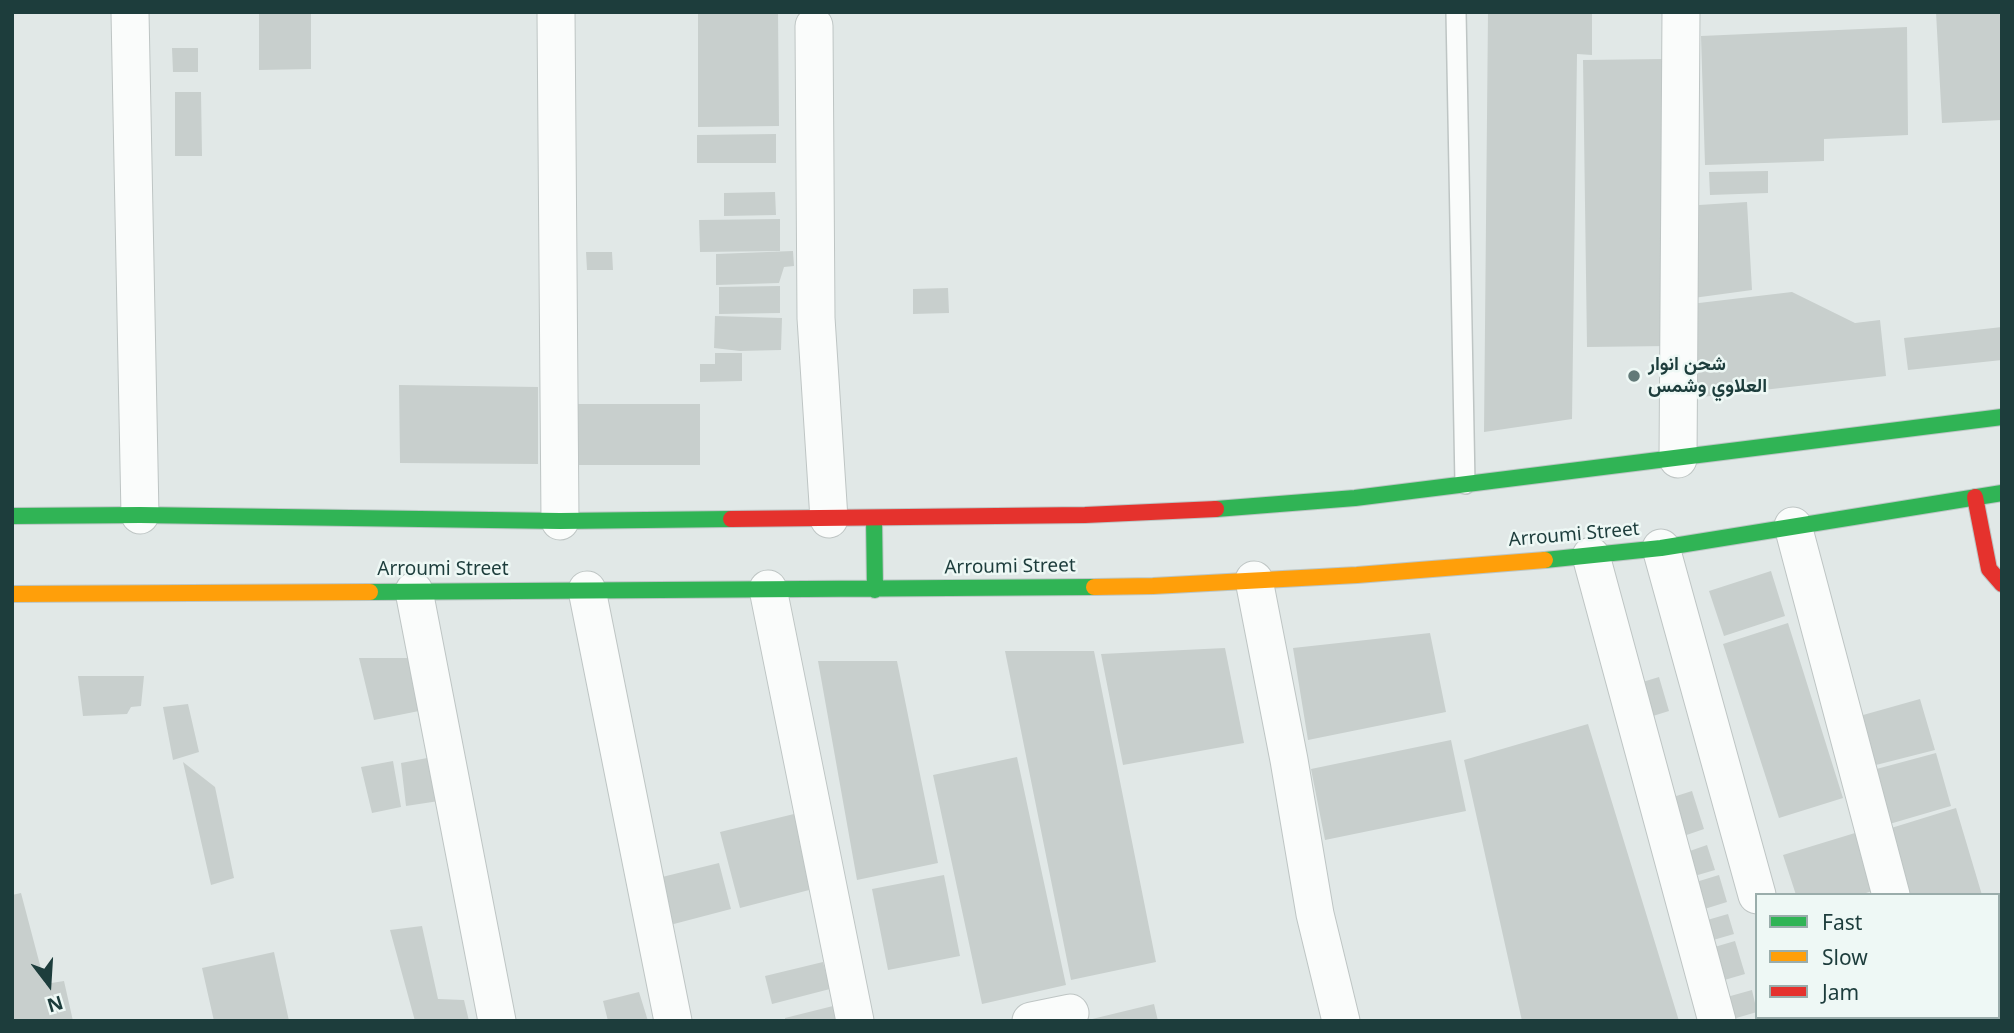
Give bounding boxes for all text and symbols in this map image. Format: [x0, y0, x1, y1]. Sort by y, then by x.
place label: شحن انوار العلاوي وشمس [1648, 354, 1767, 398]
marker: شحن انوار العلاوي وشمس [1626, 368, 1642, 384]
street label: Arroumi Street [1508, 518, 1640, 552]
street label: Arroumi Street [944, 554, 1076, 580]
street label: Arroumi Street [377, 559, 509, 581]
legend [1755, 893, 2000, 1019]
text: Fast [1822, 908, 1862, 936]
text: Slow [1822, 943, 1868, 971]
north arrow [14, 949, 84, 1019]
text: Jam [1822, 978, 1859, 1006]
text: N [44, 989, 66, 1019]

